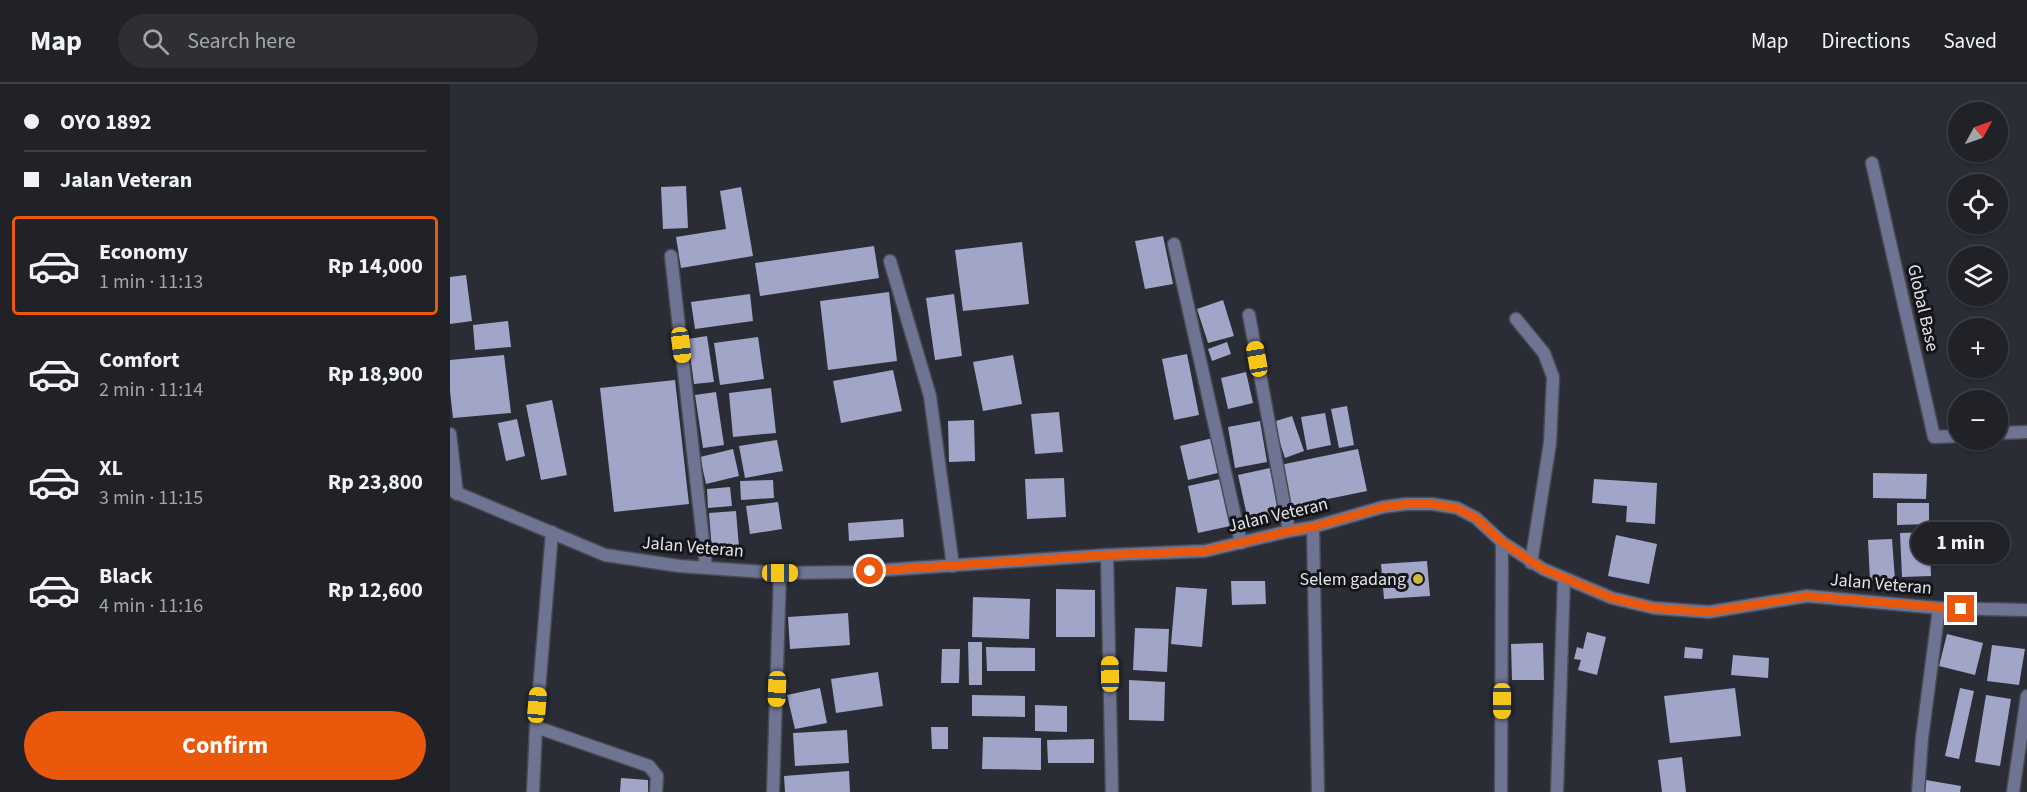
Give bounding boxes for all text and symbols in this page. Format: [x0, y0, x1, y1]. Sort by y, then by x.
search box [118, 14, 538, 68]
text: Map [30, 21, 82, 61]
icon: search [139, 25, 172, 58]
text: Search here [187, 25, 296, 57]
text: Map [1751, 26, 1789, 56]
text: Directions [1822, 26, 1910, 56]
text: Saved [1943, 26, 1997, 56]
north arrow [1948, 102, 2008, 162]
map controls [1948, 102, 2008, 450]
text: OYO 1892 [60, 106, 152, 138]
text: Jalan Veteran [60, 164, 192, 196]
button: locate [1948, 174, 2008, 234]
text: Economy [99, 236, 188, 268]
icon: car [27, 239, 81, 293]
button: layers [1948, 246, 2008, 306]
text: Rp 14,000 [328, 250, 423, 282]
street label: Global Base [1901, 262, 1945, 354]
text: 1 min · 11:13 [99, 268, 203, 296]
button: + [1948, 318, 2008, 378]
car [670, 326, 692, 364]
car [1245, 340, 1269, 378]
text: Comfort [99, 344, 180, 376]
icon: car [27, 347, 81, 401]
text: Rp 18,900 [328, 358, 423, 390]
text: 2 min · 11:14 [99, 376, 203, 404]
button: − [1948, 390, 2008, 450]
text: XL [99, 452, 123, 484]
icon: car [27, 455, 81, 509]
text: Rp 23,800 [328, 466, 423, 498]
text: 3 min · 11:15 [99, 484, 203, 512]
street label: Jalan Veteran [1225, 491, 1331, 539]
callout: 1 min [1912, 522, 2011, 564]
text: 1 min [1936, 529, 1985, 557]
street label: Jalan Veteran [641, 530, 745, 564]
route start [856, 557, 883, 584]
text: Black [99, 560, 153, 592]
icon: car [27, 563, 81, 617]
car [762, 564, 798, 582]
place label: Selem gadang [1300, 567, 1406, 592]
street label: Jalan Veteran [1829, 567, 1933, 601]
marker: Selem gadang [1411, 572, 1425, 586]
text: Rp 12,600 [328, 574, 423, 606]
text: 4 min · 11:16 [99, 592, 203, 620]
route end [1947, 595, 1974, 622]
car [1101, 656, 1119, 692]
car [767, 671, 787, 707]
car [1493, 683, 1511, 719]
car [526, 686, 548, 724]
button: Confirm [24, 711, 426, 780]

